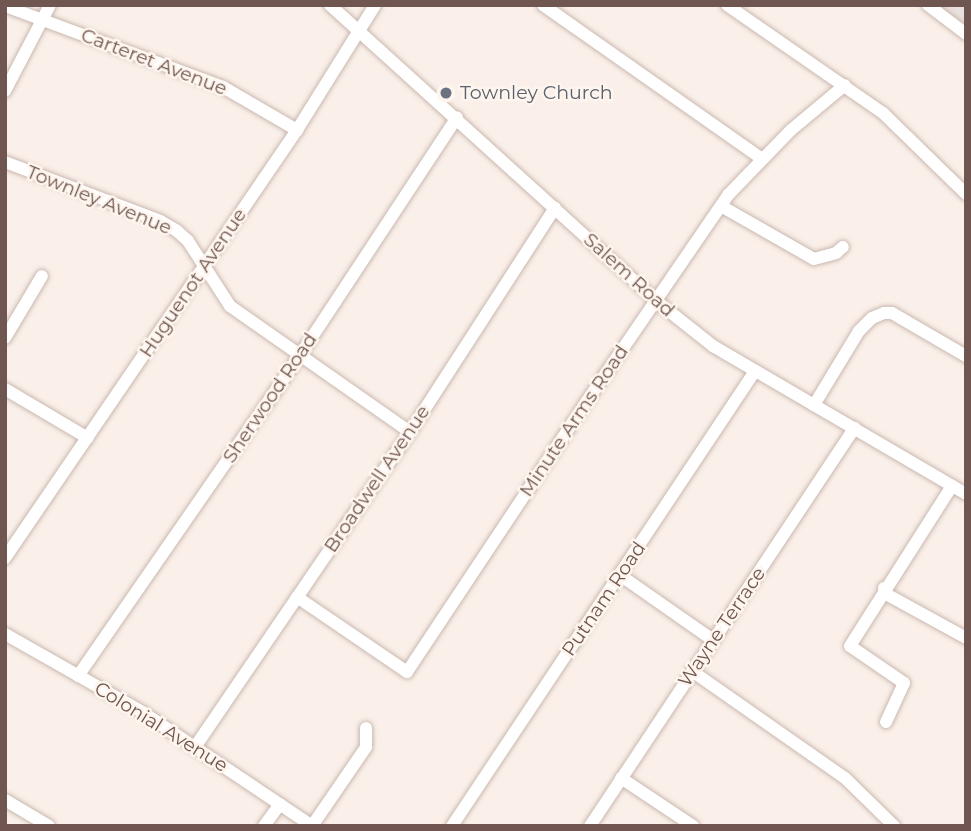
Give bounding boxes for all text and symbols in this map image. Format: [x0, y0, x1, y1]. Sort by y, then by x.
street label: Carteret Avenue [78, 24, 230, 100]
place label: Townley Church [460, 82, 613, 104]
marker: Townley Church [438, 85, 454, 101]
street label: Townley Avenue [23, 160, 175, 240]
street label: Huguenot Avenue [135, 204, 251, 362]
street label: Salem Road [579, 228, 679, 322]
street label: Sherwood Road [218, 329, 322, 467]
street label: Minute Arms Road [515, 341, 633, 501]
street label: Broadwell Avenue [319, 401, 435, 557]
street label: Putnam Road [557, 537, 651, 661]
street label: Wayne Terrace [674, 563, 770, 691]
street label: Colonial Avenue [90, 677, 232, 777]

